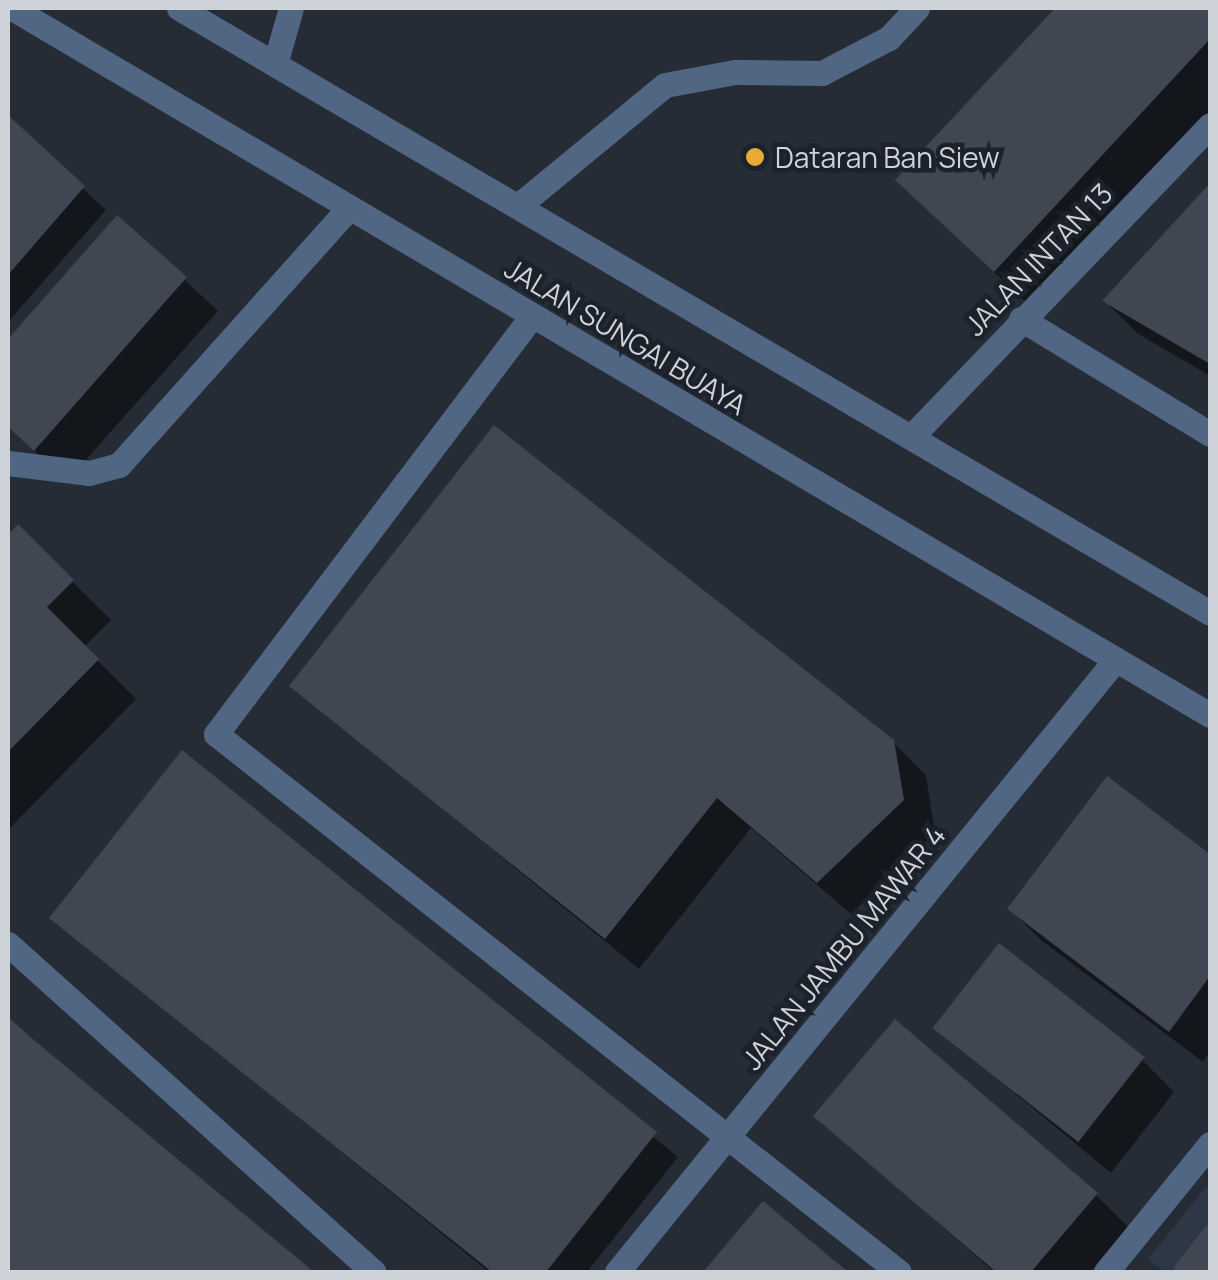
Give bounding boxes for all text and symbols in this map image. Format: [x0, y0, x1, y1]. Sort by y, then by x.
place label: Dataran Ban Siew [775, 140, 999, 174]
marker: Dataran Ban Siew [744, 146, 766, 168]
street label: JALAN INTAN 13 [957, 176, 1119, 342]
street label: JALAN SUNGAI BUAYA [499, 251, 753, 421]
street label: JALAN JAMBU MAWAR 4 [734, 818, 952, 1076]

